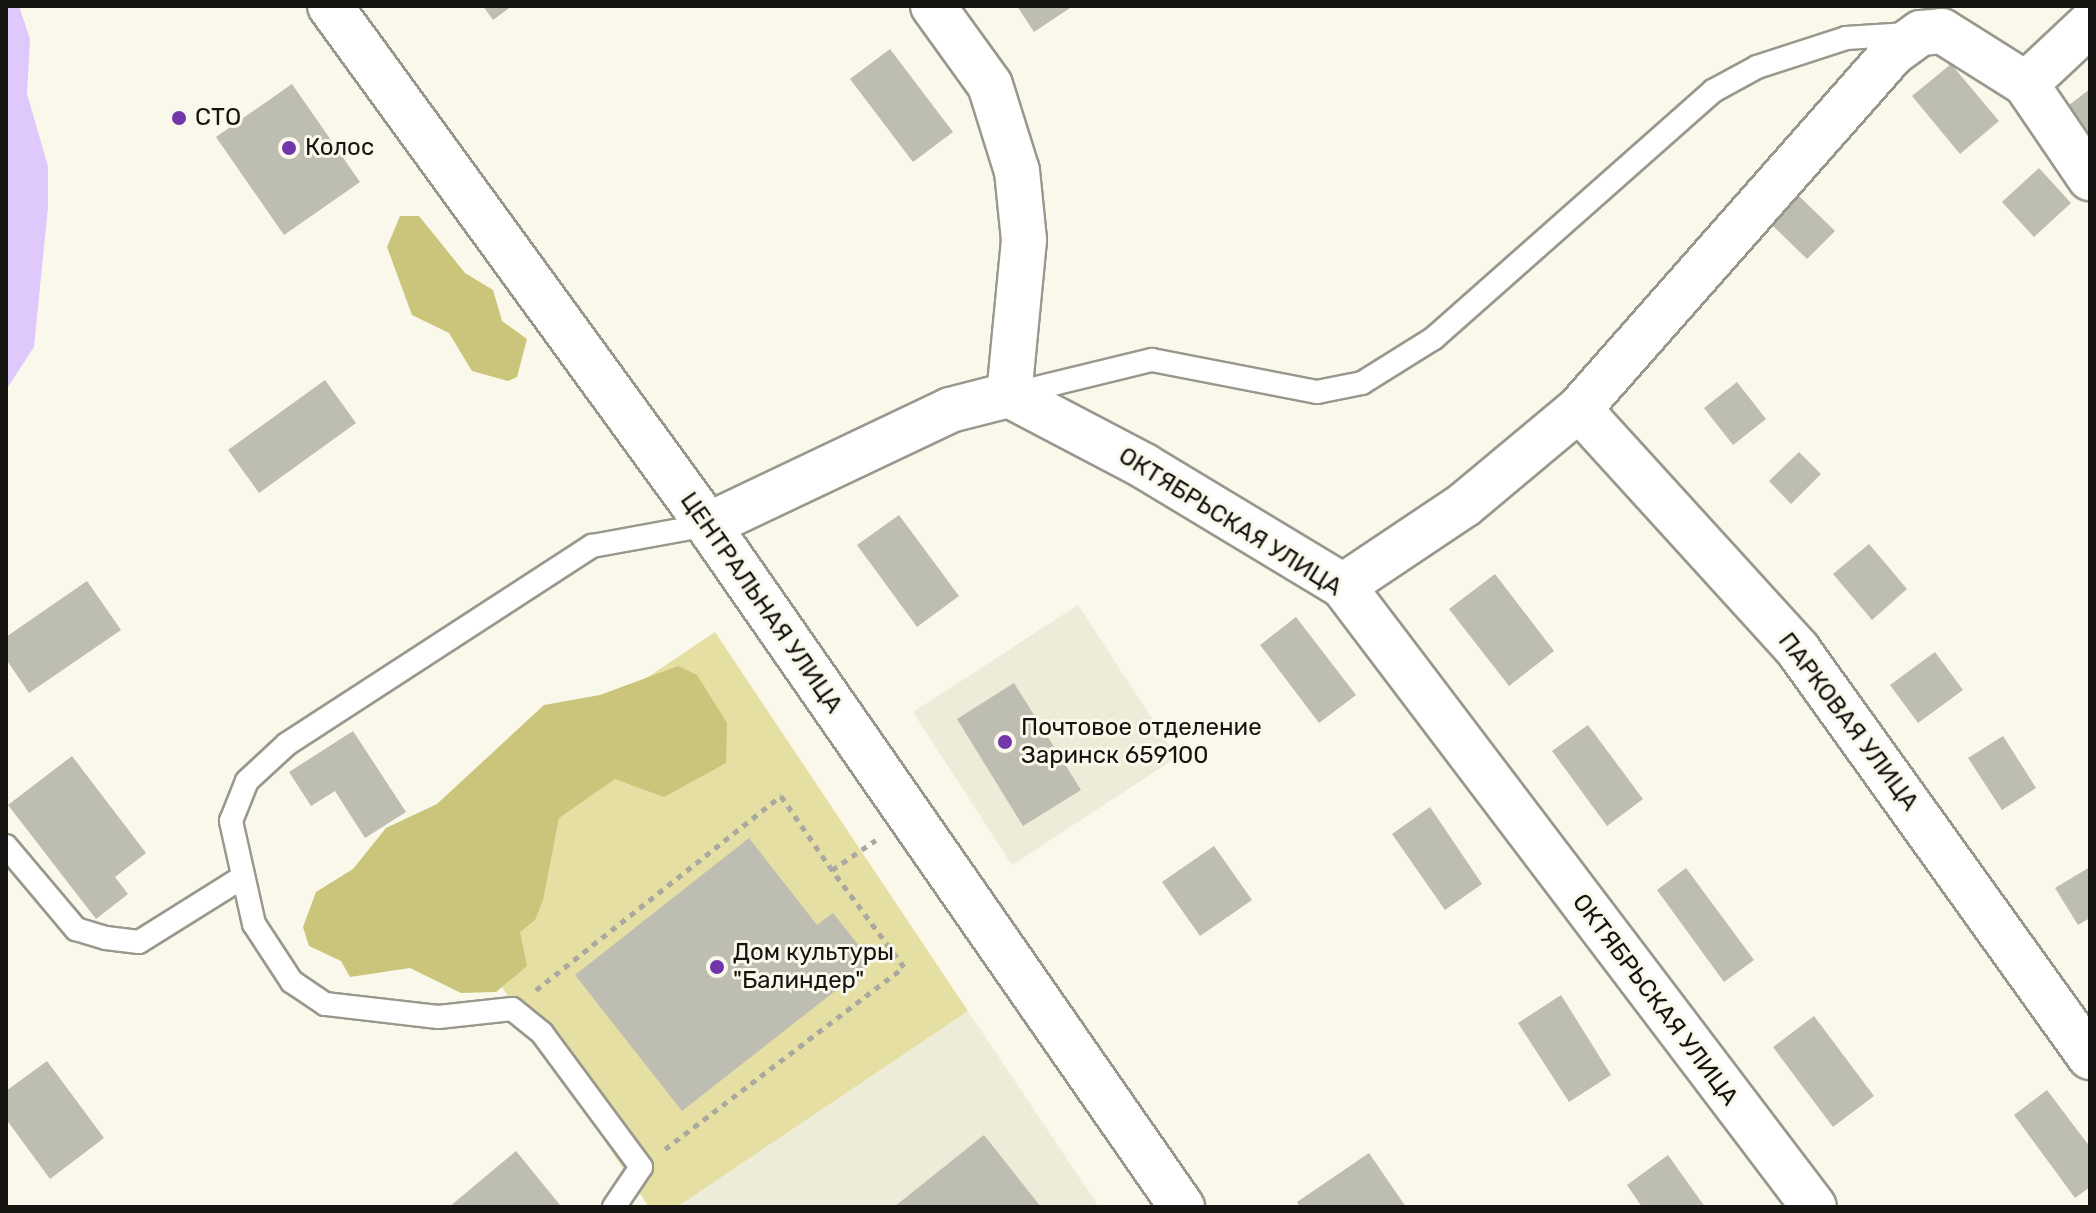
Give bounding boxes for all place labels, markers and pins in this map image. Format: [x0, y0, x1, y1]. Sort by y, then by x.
place label: СТО [195, 104, 241, 132]
marker: СТО [170, 109, 188, 127]
place label: Колос [305, 134, 374, 162]
marker: Колос [280, 139, 298, 157]
place label: Почтовое отделение Заринск 659100 [1021, 714, 1262, 770]
marker: Почтовое отделение Заринск 659100 [996, 733, 1014, 751]
place label: Дом культуры "Балиндер" [733, 939, 894, 995]
marker: Дом культуры "Балиндер" [708, 958, 726, 976]

